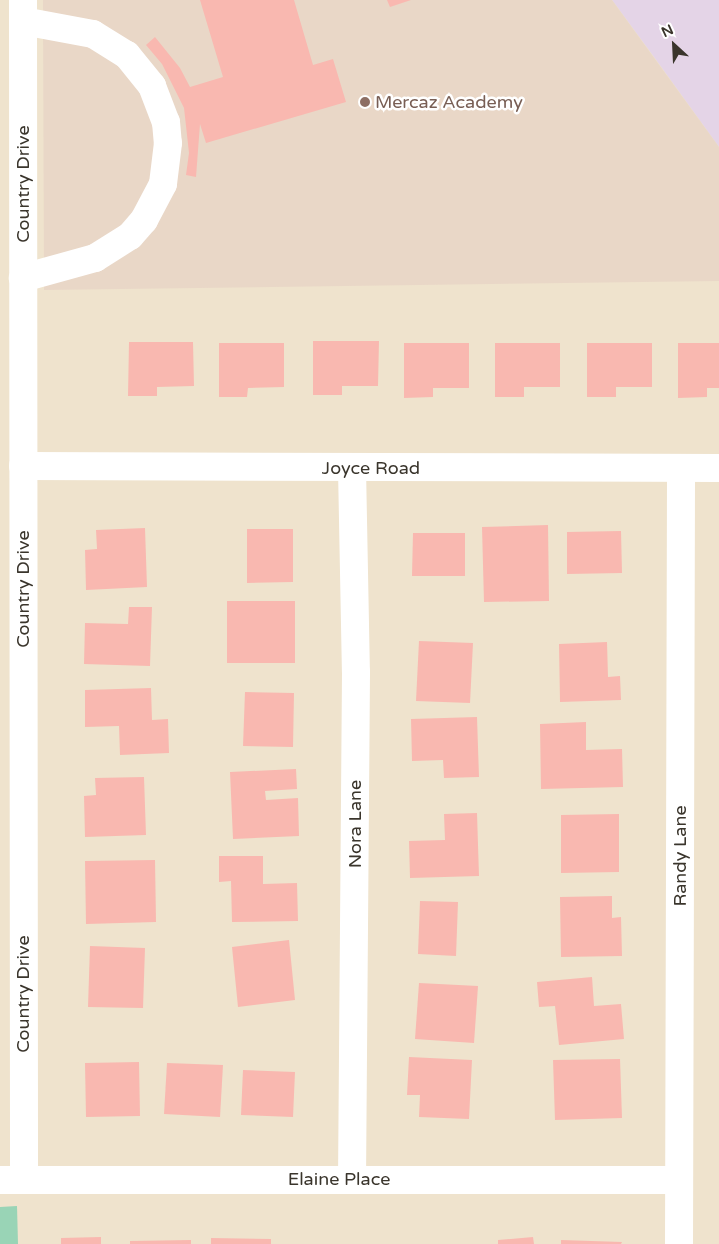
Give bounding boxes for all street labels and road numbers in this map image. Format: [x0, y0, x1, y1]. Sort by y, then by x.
street label: Country Drive [12, 125, 34, 243]
street label: Joyce Road [322, 457, 420, 479]
street label: Country Drive [12, 530, 34, 648]
street label: Nora Lane [344, 780, 366, 868]
street label: Randy Lane [669, 805, 691, 907]
street label: Country Drive [12, 935, 34, 1053]
street label: Elaine Place [288, 1168, 390, 1190]

